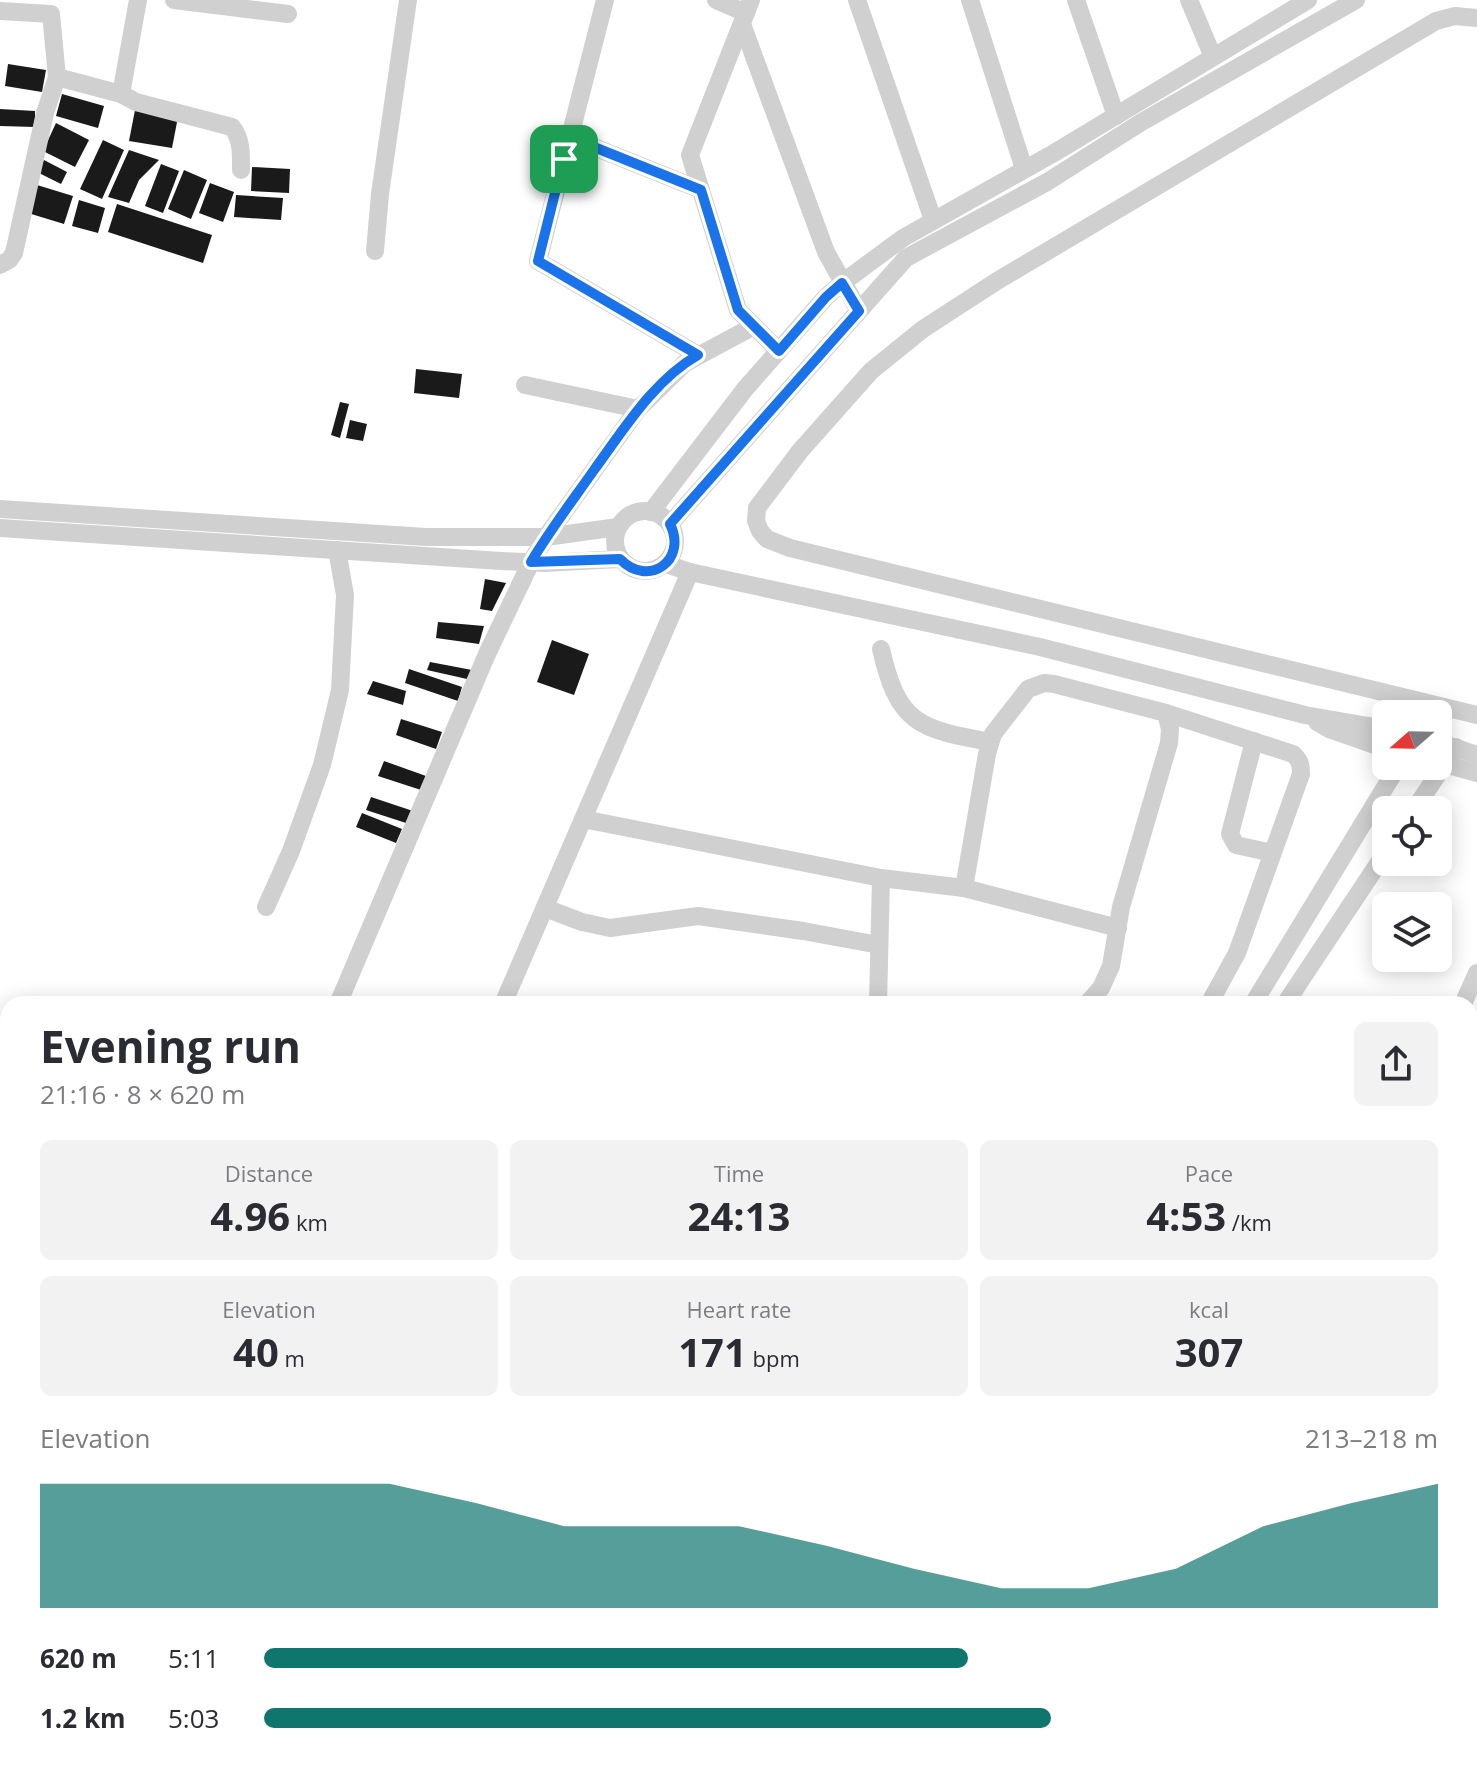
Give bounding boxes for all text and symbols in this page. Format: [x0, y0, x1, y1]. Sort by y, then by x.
pin [530, 125, 598, 193]
icon: arrive [542, 137, 586, 181]
north arrow [1372, 700, 1452, 780]
map controls [1372, 700, 1452, 972]
button: locate [1372, 796, 1452, 876]
button: layers [1372, 892, 1452, 972]
text: Evening run [40, 1016, 301, 1076]
button: share [1354, 1022, 1438, 1106]
text: 21:16 · 8 × 620 m [40, 1076, 245, 1112]
text: Distance [225, 1158, 313, 1188]
text: Time [714, 1158, 764, 1188]
text: Pace [1185, 1158, 1233, 1188]
text: 4.96 [210, 1188, 290, 1243]
text: 24:13 [688, 1188, 790, 1243]
text: 4:53 [1146, 1188, 1226, 1243]
text: km [290, 1207, 328, 1237]
text: /km [1226, 1207, 1272, 1237]
text: Elevation [222, 1294, 316, 1324]
text: Heart rate [687, 1294, 791, 1324]
text: kcal [1189, 1294, 1229, 1324]
text: 40 [233, 1324, 279, 1379]
text: 171 [678, 1324, 747, 1379]
text: 307 [1175, 1324, 1243, 1379]
text: m [279, 1343, 305, 1373]
text: bpm [747, 1343, 800, 1373]
text: Elevation [40, 1420, 150, 1456]
text: 213–218 m [1305, 1420, 1438, 1456]
text: 620 m [40, 1640, 117, 1676]
text: 5:11 [168, 1640, 219, 1676]
text: 1.2 km [40, 1700, 126, 1736]
text: 5:03 [168, 1700, 219, 1736]

